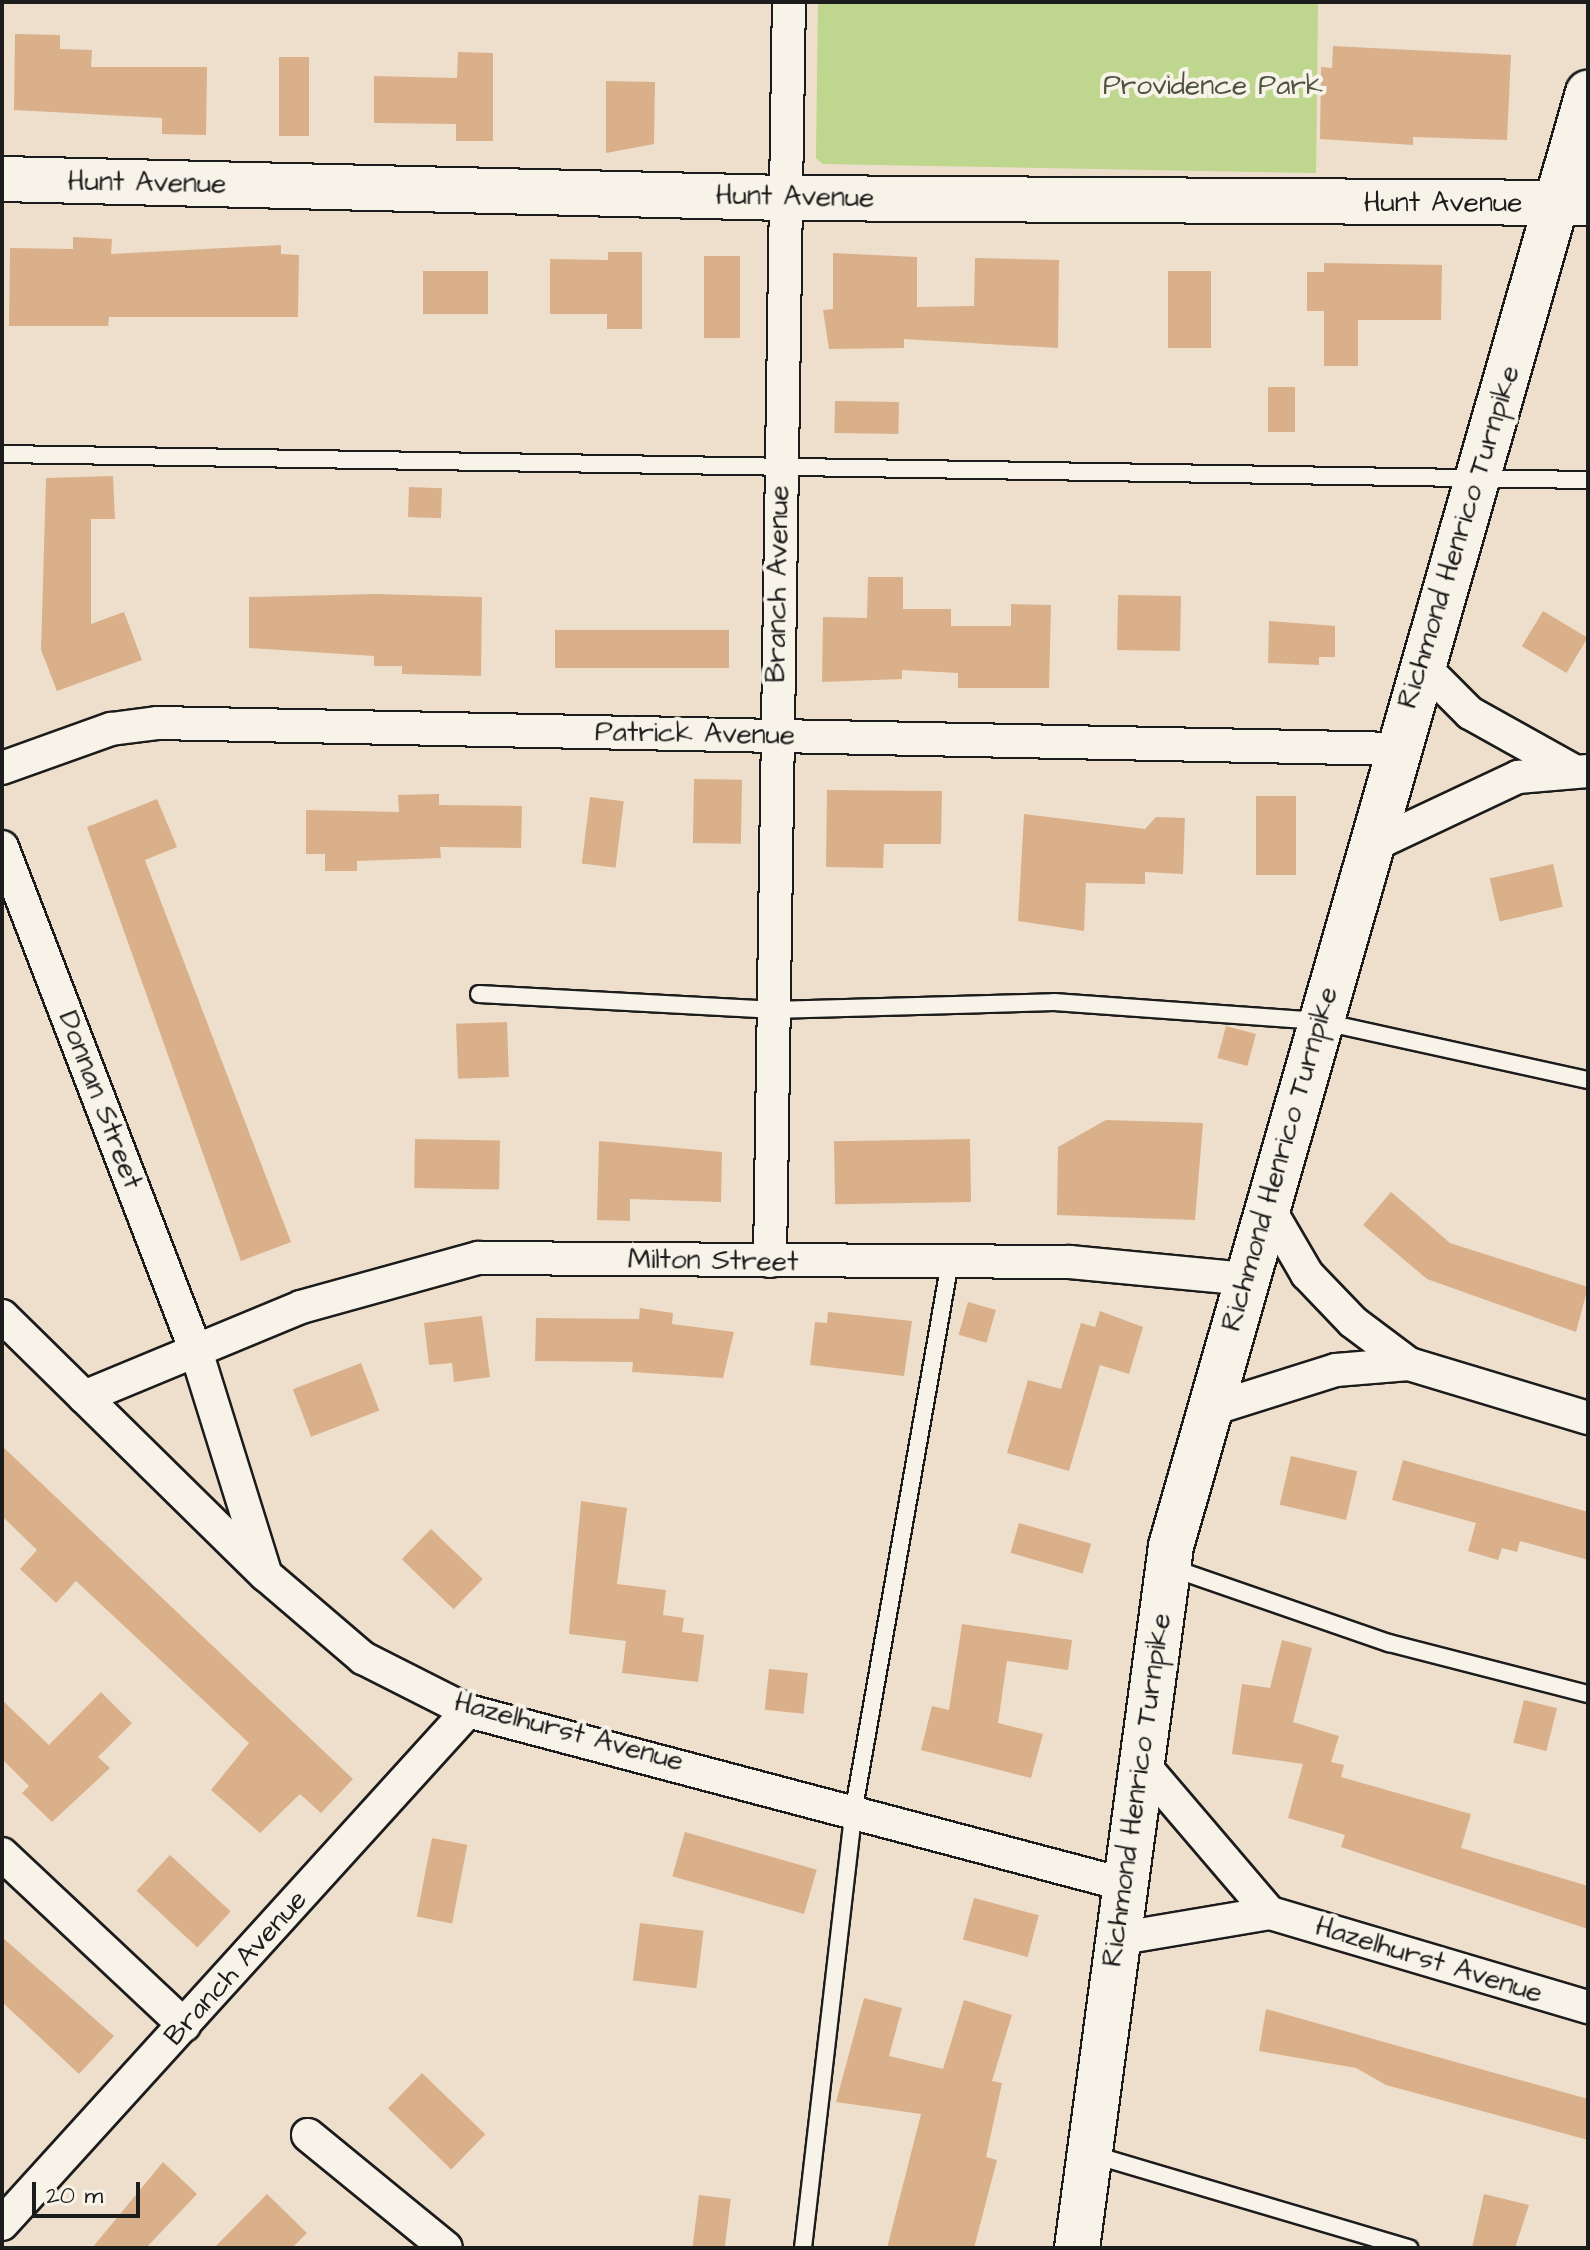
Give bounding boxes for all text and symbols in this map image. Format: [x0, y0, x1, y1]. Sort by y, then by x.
park label: Providence Park [1103, 69, 1323, 103]
street label: Hunt Avenue [67, 165, 227, 201]
street label: Hunt Avenue [715, 179, 875, 215]
street label: Hunt Avenue [1364, 186, 1522, 220]
street label: Richmond Henrico Turnpike [1391, 362, 1527, 712]
street label: Branch Avenue [759, 485, 797, 683]
street label: Patrick Avenue [595, 715, 795, 753]
street label: Richmond Henrico Turnpike [1215, 983, 1345, 1335]
street label: Donnan Street [51, 1006, 149, 1194]
street label: Milton Street [627, 1243, 799, 1279]
street label: Richmond Henrico Turnpike [1096, 1611, 1178, 1969]
street label: Hazelhurst Avenue [451, 1685, 687, 1779]
street label: Branch Avenue [157, 1883, 315, 2053]
street label: Hazelhurst Avenue [1311, 1909, 1547, 2011]
scale bar [36, 2166, 144, 2216]
text: 20 m [46, 2179, 103, 2213]

